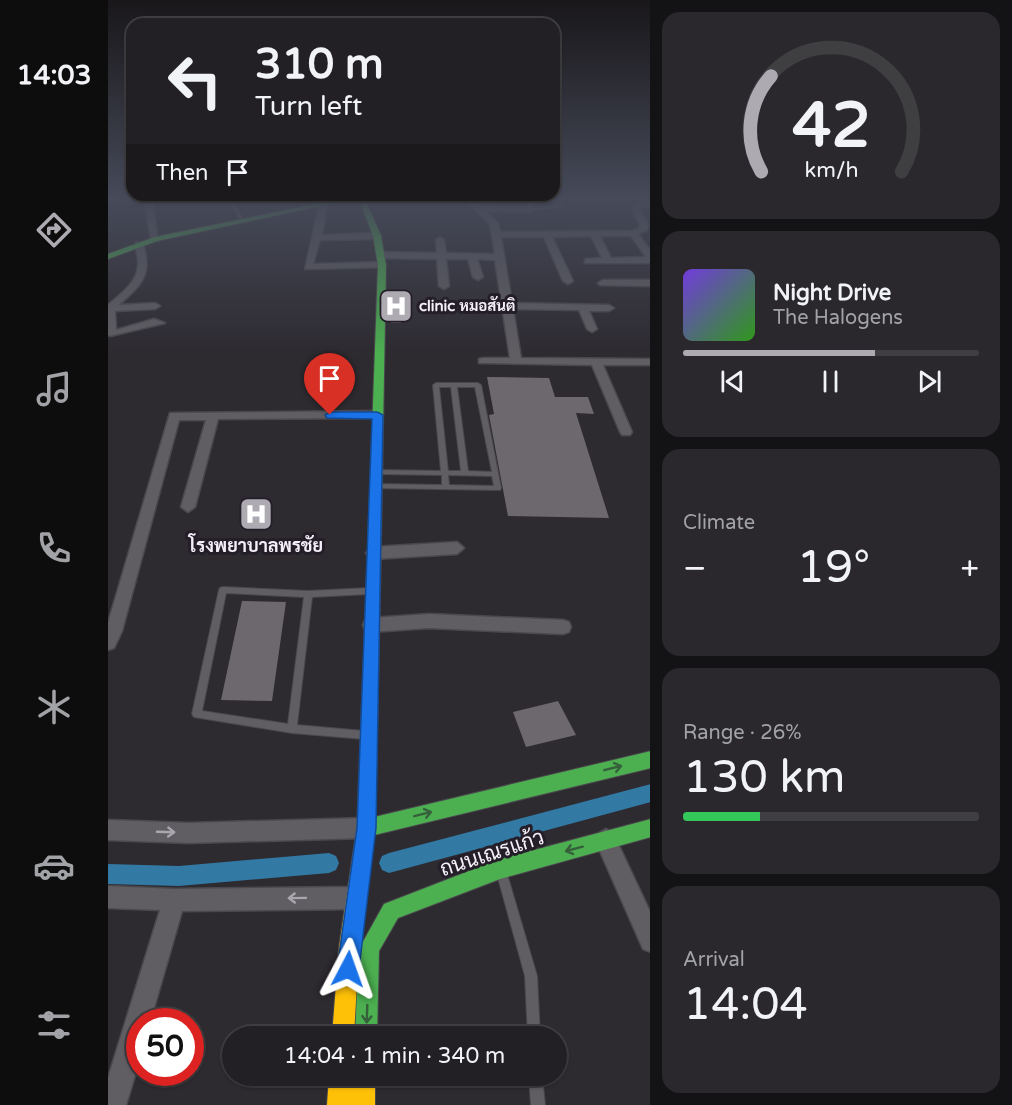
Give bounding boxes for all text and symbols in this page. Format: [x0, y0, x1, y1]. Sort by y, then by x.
text: 310 m [255, 39, 384, 90]
icon: left [156, 42, 234, 120]
text: 14:03 [17, 59, 91, 92]
text: 42 [792, 89, 870, 164]
text: Turn left [255, 90, 362, 123]
icon: arrive [221, 156, 254, 189]
text: km/h [804, 158, 858, 184]
text: Then [156, 160, 209, 186]
icon: directions [33, 209, 75, 251]
text: Night Drive [773, 280, 891, 306]
hospital icon: clinic หมอสันติ [378, 288, 414, 324]
place label: clinic หมอสันติ [419, 296, 516, 315]
text: The Halogens [773, 306, 903, 330]
pin [304, 353, 355, 415]
icon: arrive [313, 362, 346, 395]
icon: previous [716, 365, 749, 398]
icon: pause [814, 365, 847, 398]
icon: next [913, 365, 946, 398]
icon: music [33, 368, 75, 410]
hospital icon: โรงพยาบาลพรชัย [238, 496, 274, 532]
text: Climate [683, 511, 755, 535]
icon: phone [33, 527, 75, 569]
place label: โรงพยาบาลพรชัย [188, 533, 323, 557]
text: 19° [797, 541, 870, 595]
text: − [683, 549, 707, 588]
text: + [960, 549, 979, 588]
icon: climate [33, 686, 75, 728]
text: Range · 26% [683, 721, 802, 745]
text: 130 km [683, 751, 845, 805]
one-way arrow [603, 761, 622, 773]
one-way arrow [413, 808, 432, 820]
street label: ถนนเณรแก้ว [437, 825, 547, 882]
one-way arrow [156, 826, 176, 837]
one-way arrow [565, 844, 584, 855]
icon: car [33, 845, 75, 887]
one-way arrow [287, 892, 307, 904]
position arrow [316, 937, 380, 1001]
text: Arrival [683, 948, 745, 972]
text: 14:04 [683, 978, 808, 1032]
one-way arrow [361, 1003, 372, 1023]
icon: filters [33, 1004, 75, 1046]
speed limit sign: 50 [126, 1008, 204, 1086]
text: 14:04 · 1 min · 340 m [284, 1043, 505, 1069]

